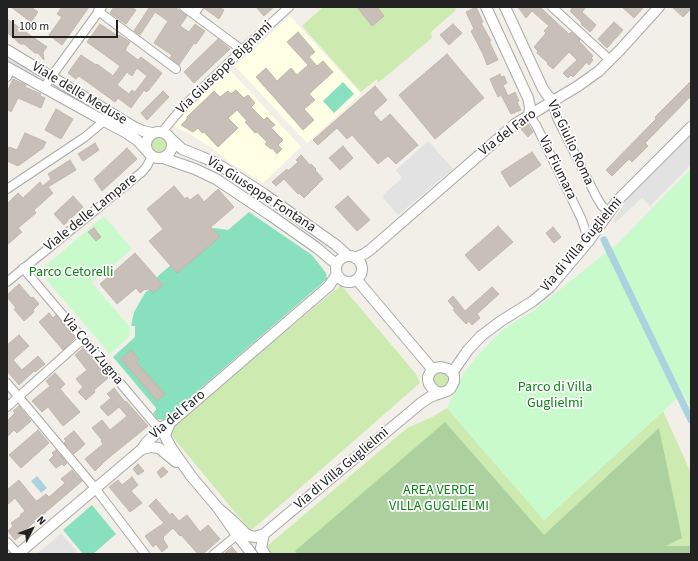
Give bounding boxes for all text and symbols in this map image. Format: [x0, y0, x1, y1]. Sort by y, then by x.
scale bar [14, 12, 120, 38]
text: 100 m [19, 18, 49, 35]
street label: Via Giuseppe Bignami [174, 18, 276, 118]
street label: Viale delle Meduse [28, 59, 130, 129]
street label: Via Giulio Roma [543, 98, 597, 188]
street label: Via del Faro [476, 106, 540, 160]
street label: Via Fiumara [534, 133, 580, 203]
street label: Via Giuseppe Fontana [203, 154, 319, 236]
street label: Viale delle Lampare [41, 170, 141, 256]
street label: Via di Villa Guglielmi [538, 194, 626, 296]
park label: Parco Cetorelli [29, 265, 113, 281]
street label: Via Coni Zugna [58, 311, 126, 389]
park label: Parco di Villa Guglielmi [518, 380, 592, 412]
street label: Via del Faro [147, 387, 209, 443]
street label: Via di Villa Guglielmi [291, 425, 393, 513]
park label: AREA VERDE VILLA GUGLIELMI [389, 483, 489, 516]
north arrow [12, 509, 52, 549]
text: N [33, 513, 49, 528]

